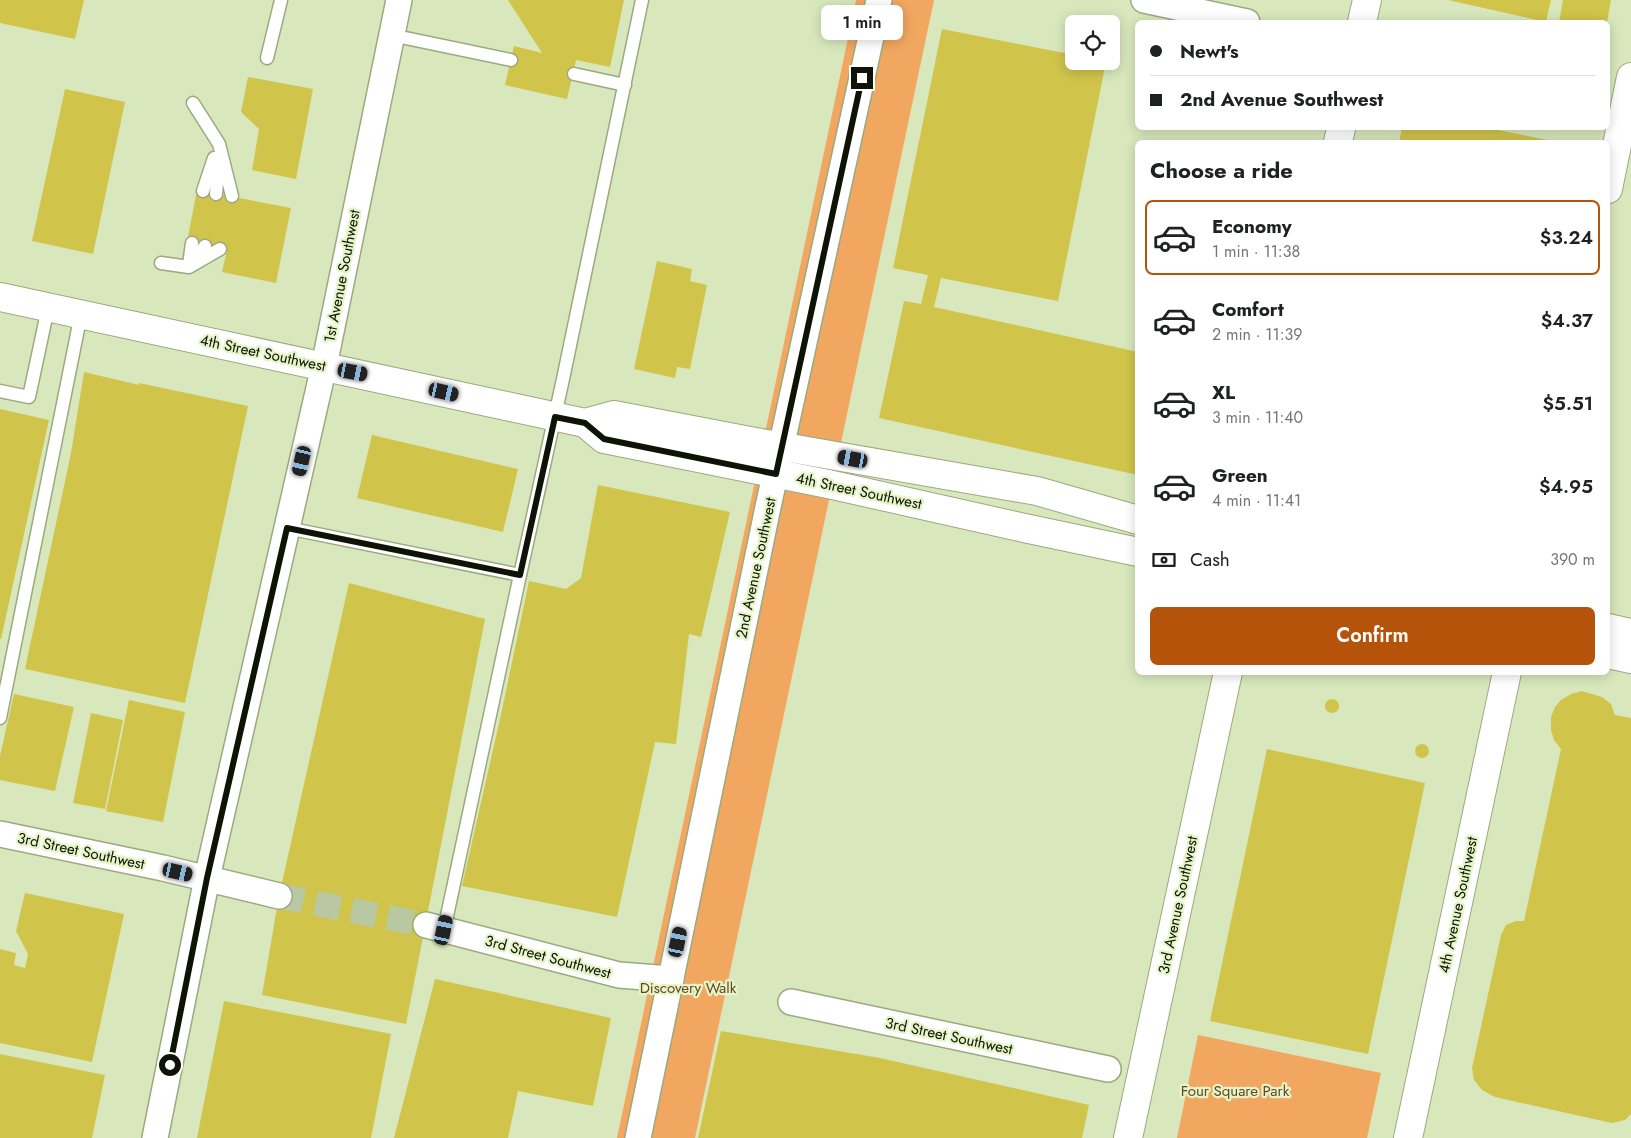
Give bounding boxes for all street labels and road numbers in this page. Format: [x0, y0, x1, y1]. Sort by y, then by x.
street label: 1st Avenue Southwest [318, 207, 366, 344]
street label: 4th Street Southwest [198, 329, 328, 377]
street label: 4th Street Southwest [794, 467, 924, 515]
street label: 2nd Avenue Southwest [730, 495, 782, 641]
street label: 3rd Street Southwest [15, 827, 147, 875]
street label: 3rd Avenue Southwest [1153, 834, 1203, 976]
street label: 4th Avenue Southwest [1433, 834, 1483, 975]
street label: 3rd Street Southwest [483, 930, 614, 985]
street label: 3rd Street Southwest [883, 1012, 1015, 1060]

